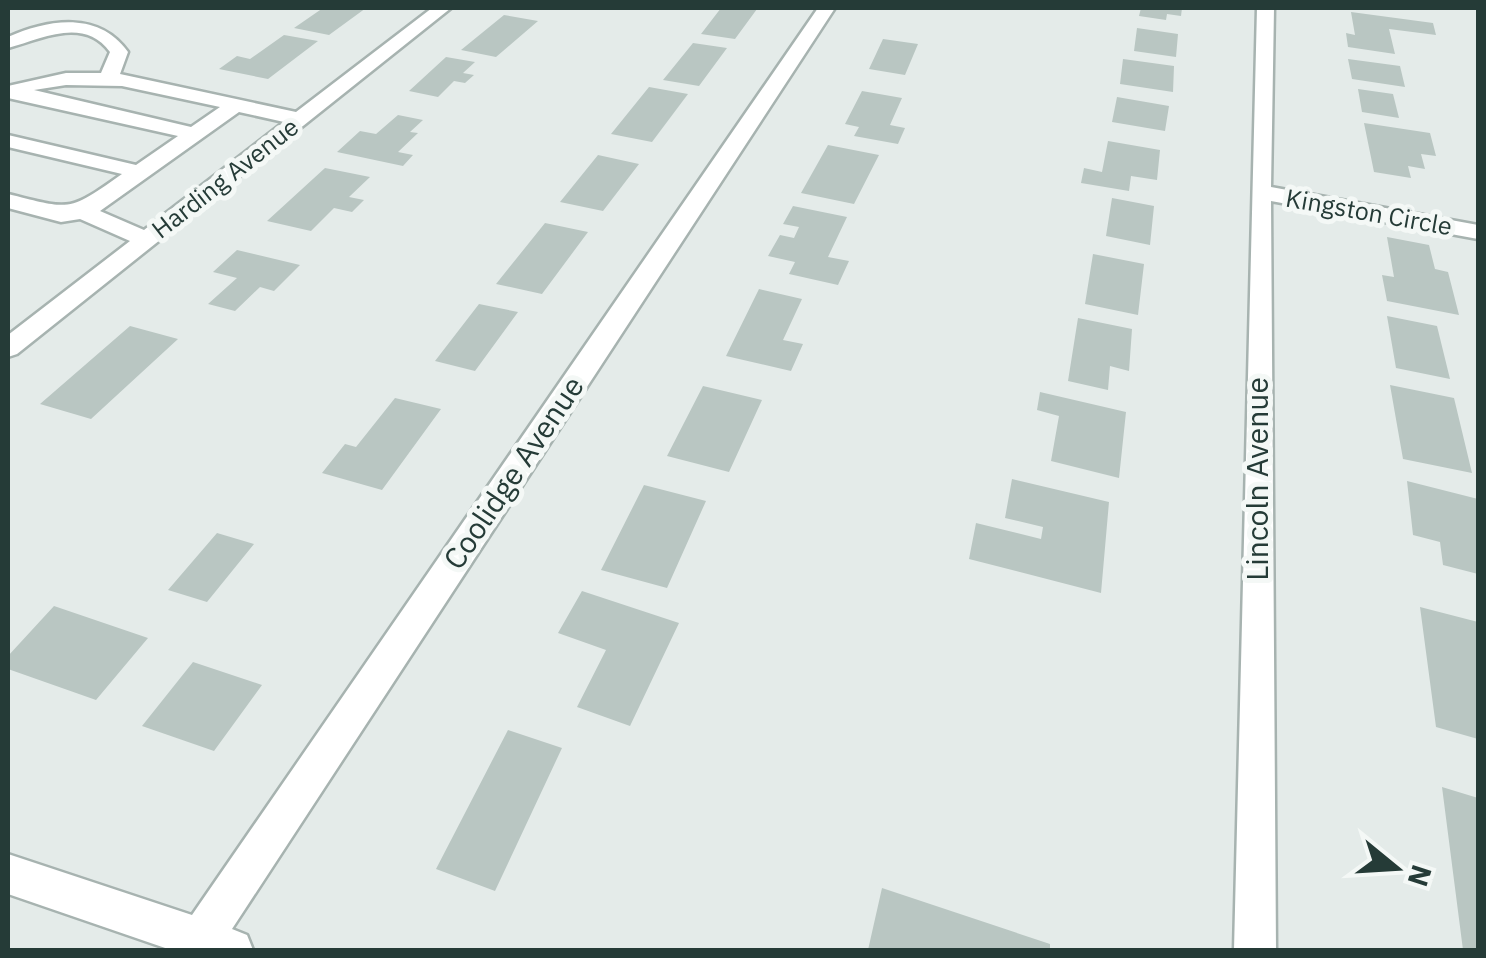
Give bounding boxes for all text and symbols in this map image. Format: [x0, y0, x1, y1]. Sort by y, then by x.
street label: Harding Avenue [145, 110, 305, 245]
street label: Kingston Circle [1283, 181, 1455, 242]
street label: Coolidge Avenue [434, 368, 592, 576]
street label: Lincoln Avenue [1237, 377, 1276, 581]
north arrow [1346, 818, 1446, 918]
text: N [1400, 861, 1441, 891]

